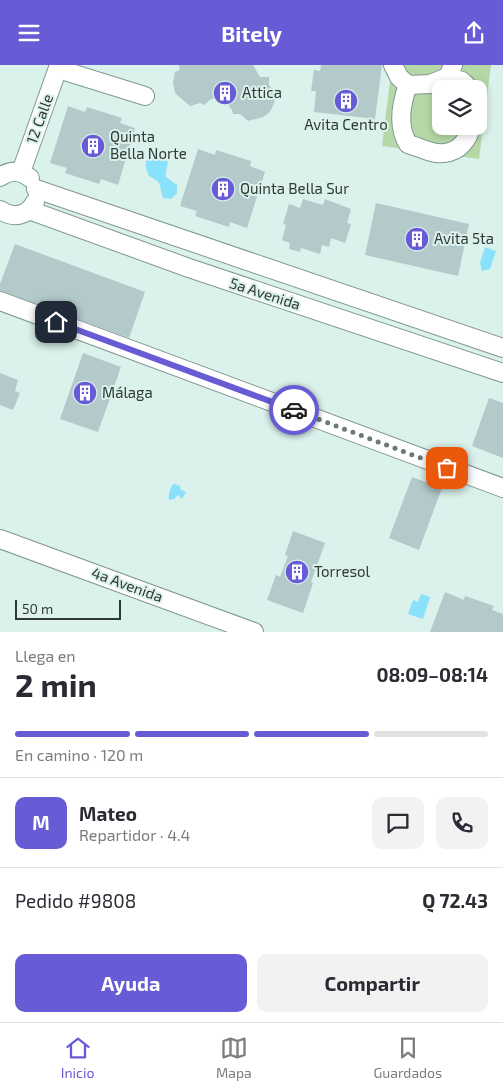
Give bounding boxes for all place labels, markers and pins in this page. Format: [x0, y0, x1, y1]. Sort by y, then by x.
building icon: Attica [212, 80, 238, 106]
place label: Attica [242, 83, 282, 101]
building icon: Avita Centro [333, 88, 359, 114]
place label: Avita Centro [304, 115, 388, 133]
place label: Quinta Bella Norte [110, 127, 187, 162]
building icon: Quinta Bella Norte [80, 133, 106, 159]
building icon: Quinta Bella Sur [210, 176, 236, 202]
place label: Quinta Bella Sur [240, 179, 349, 198]
building icon: Avita 5ta [404, 226, 430, 252]
place label: Avita 5ta [434, 229, 494, 247]
pin [35, 301, 77, 343]
building icon: Málaga [72, 380, 98, 406]
place label: Málaga [102, 383, 153, 401]
pin [426, 447, 468, 489]
building icon: Torresol [284, 559, 310, 585]
place label: Torresol [314, 562, 371, 580]

